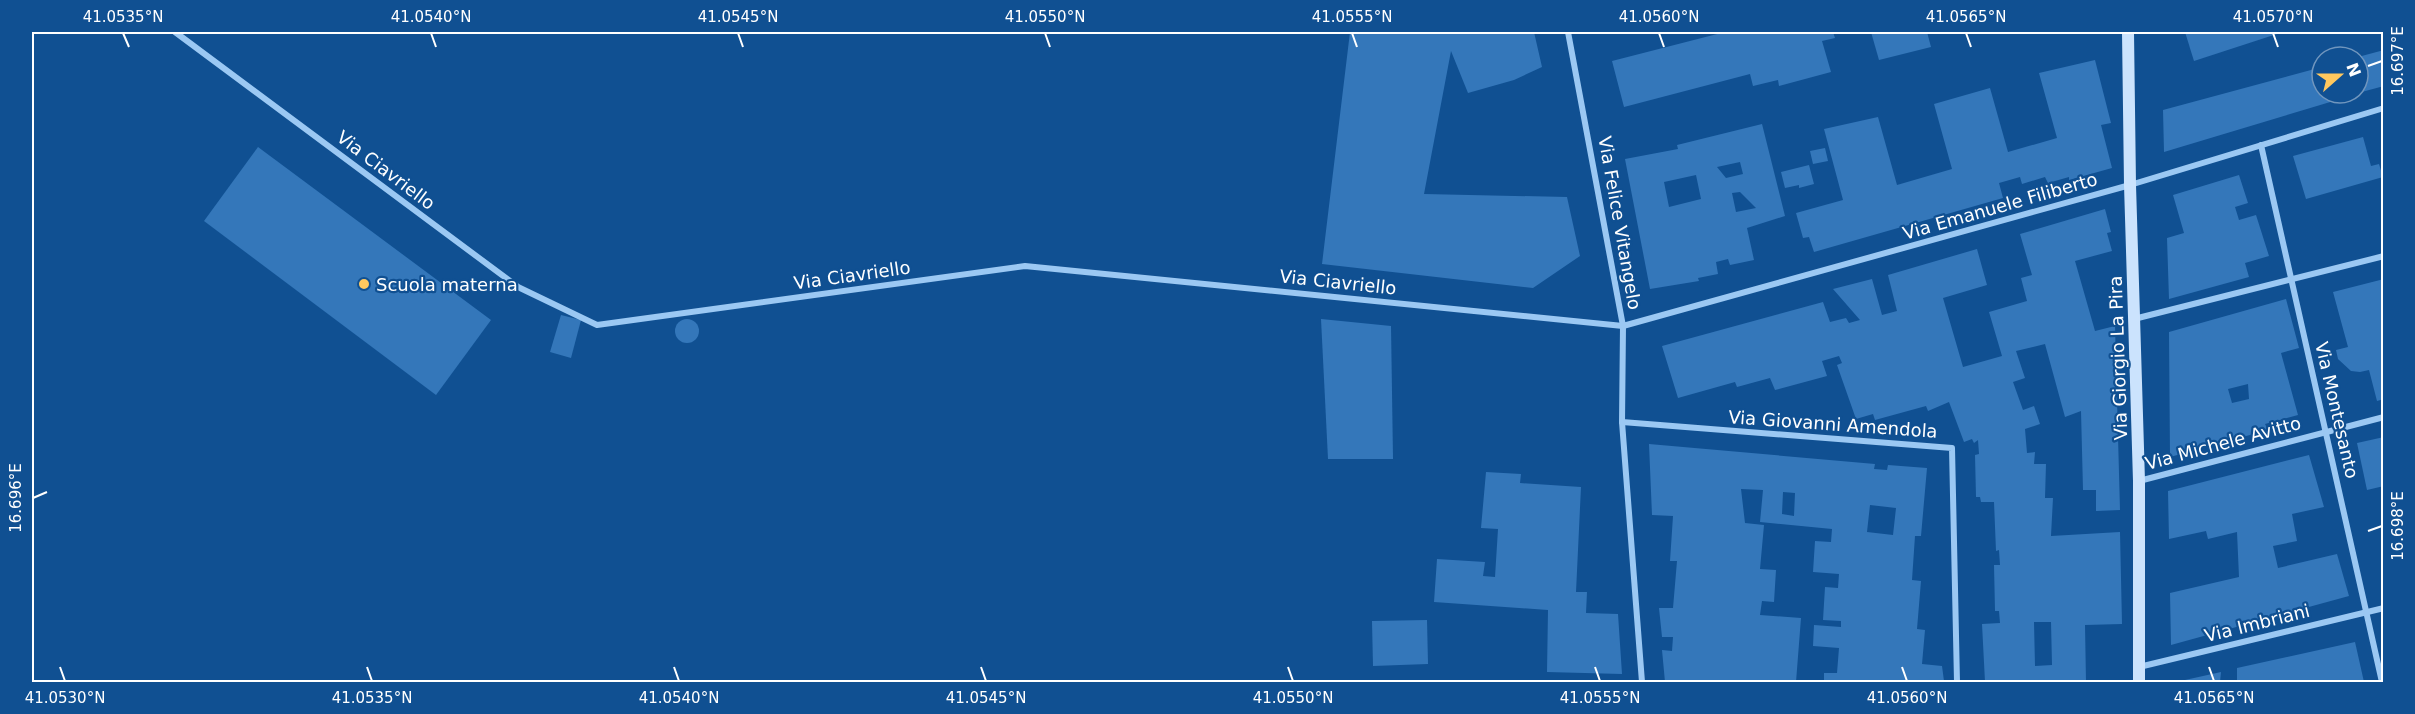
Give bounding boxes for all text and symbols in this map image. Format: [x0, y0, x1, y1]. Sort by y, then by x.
text: 41.0535°N [83, 8, 163, 26]
text: 41.0540°N [391, 8, 471, 26]
text: 41.0545°N [698, 8, 778, 26]
text: 41.0550°N [1005, 8, 1085, 26]
text: 41.0555°N [1312, 8, 1392, 26]
text: 41.0560°N [1619, 8, 1699, 26]
text: 41.0565°N [1926, 8, 2006, 26]
text: 41.0570°N [2233, 8, 2313, 26]
text: 16.697°E [2389, 26, 2407, 96]
north arrow [2310, 45, 2370, 105]
text: N [2342, 60, 2365, 79]
street label: Via Ciavriello [333, 126, 439, 214]
street label: Via Felice Vitangelo [1594, 135, 1646, 311]
street label: Via Emanuele Filiberto [1900, 168, 2100, 244]
street label: Via Ciavriello [792, 256, 912, 294]
street label: Via Ciavriello [1279, 265, 1397, 299]
place label: Scuola materna [376, 274, 518, 295]
street label: Via Giorgio La Pira [2105, 275, 2131, 441]
marker: Scuola materna [357, 277, 371, 291]
street label: Via Montesanto [2311, 340, 2363, 480]
street label: Via Giovanni Amendola [1728, 406, 1938, 442]
street label: Via Michele Avitto [2143, 412, 2303, 474]
text: 16.696°E [7, 463, 25, 533]
text: 16.698°E [2389, 491, 2407, 561]
street label: Via Imbriani [2202, 600, 2312, 646]
text: 41.0530°N [25, 689, 105, 707]
text: 41.0535°N [332, 689, 412, 707]
text: 41.0540°N [639, 689, 719, 707]
text: 41.0545°N [946, 689, 1026, 707]
text: 41.0550°N [1253, 689, 1333, 707]
text: 41.0555°N [1560, 689, 1640, 707]
text: 41.0560°N [1867, 689, 1947, 707]
text: 41.0565°N [2174, 689, 2254, 707]

